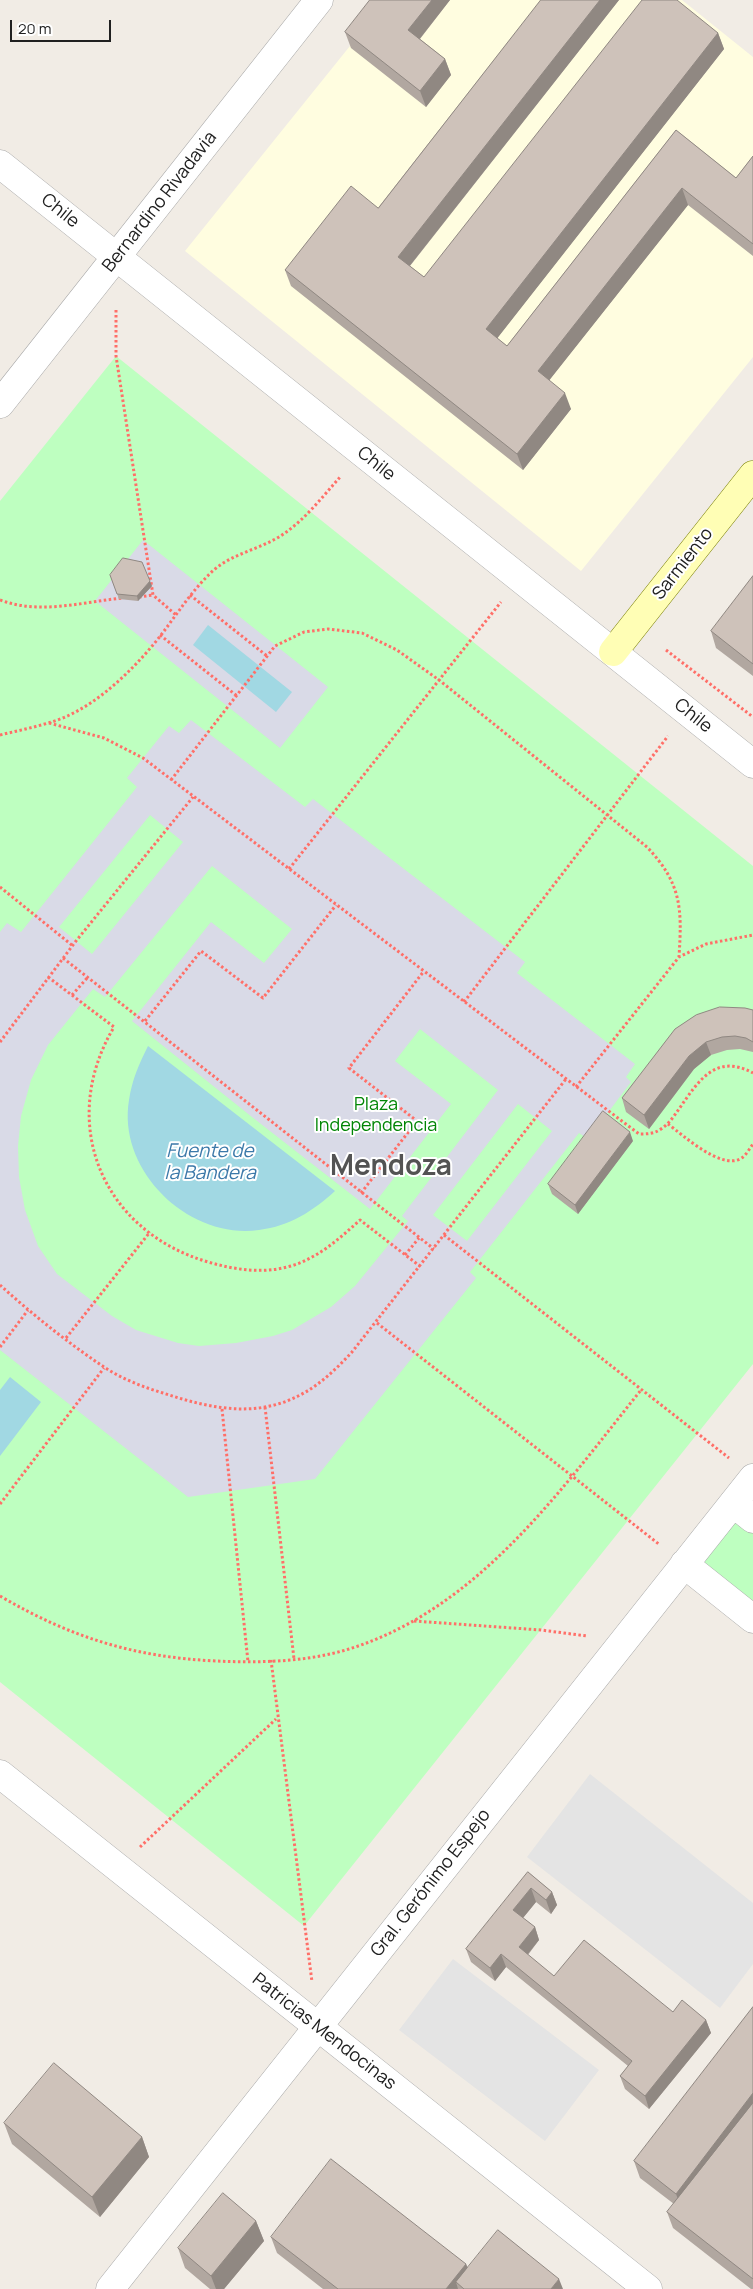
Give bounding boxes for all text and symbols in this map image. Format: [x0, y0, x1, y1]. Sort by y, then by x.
scale bar [12, 10, 114, 42]
text: 20 m [18, 18, 51, 39]
street label: Bernardino Rivadavia [98, 127, 222, 277]
street label: Chile [37, 189, 83, 233]
street label: Chile [353, 442, 399, 486]
street label: Sarmiento [648, 524, 718, 604]
street label: Chile [670, 694, 716, 738]
park label: Plaza Independencia [315, 1094, 437, 1136]
water label: Fuente de la Bandera [164, 1141, 256, 1185]
district label: Mendoza [330, 1150, 452, 1184]
street label: Gral. Gerónimo Espejo [367, 1805, 495, 1961]
street label: Patricias Mendocinas [248, 1969, 400, 2095]

